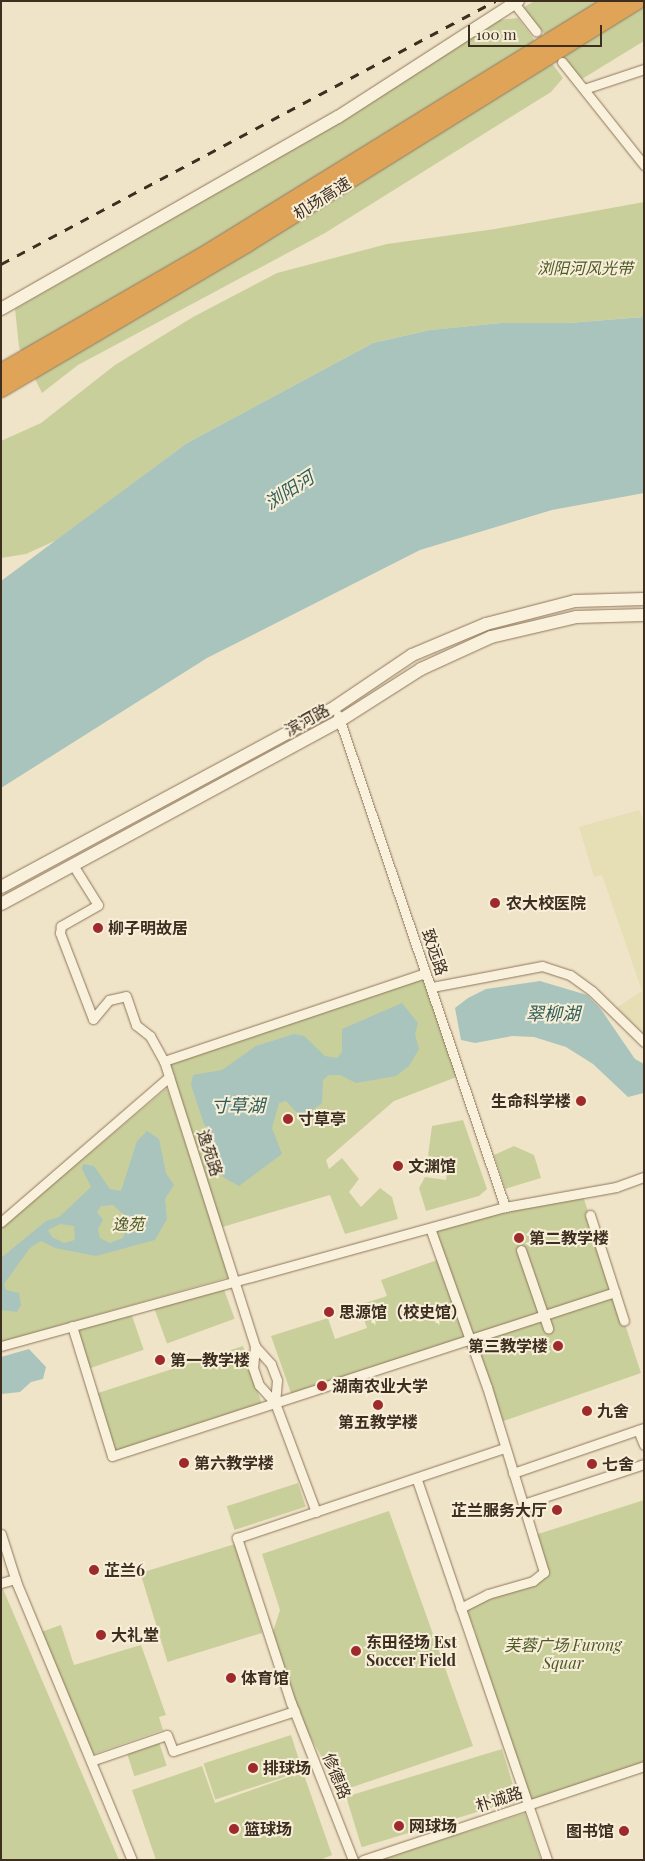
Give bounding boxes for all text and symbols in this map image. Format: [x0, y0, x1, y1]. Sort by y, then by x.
scale bar [470, 15, 604, 47]
text: 100 m [476, 24, 517, 44]
street label: 机场高速 [290, 173, 354, 223]
park label: 浏阳河风光带 [537, 258, 633, 278]
water label: 浏阳河 [260, 466, 318, 514]
street label: 滨河路 [281, 700, 333, 740]
place label: 农大校医院 [506, 893, 586, 913]
marker: 农大校医院 [488, 896, 502, 910]
place label: 柳子明故居 [108, 918, 188, 938]
marker: 柳子明故居 [92, 922, 104, 934]
street label: 致远路 [418, 926, 452, 978]
water label: 翠柳湖 [526, 1002, 580, 1024]
place label: 生命科学楼 [491, 1091, 571, 1111]
water label: 寸草湖 [211, 1094, 265, 1116]
marker: 生命科学楼 [575, 1095, 587, 1107]
place label: 寸草亭 [298, 1109, 346, 1129]
marker: 寸草亭 [282, 1113, 294, 1125]
street label: 逸苑路 [193, 1127, 227, 1179]
place label: 文渊馆 [408, 1156, 456, 1176]
marker: 文渊馆 [392, 1160, 404, 1172]
park label: 逸苑 [112, 1214, 144, 1234]
place label: 第二教学楼 [529, 1228, 609, 1248]
marker: 第二教学楼 [513, 1232, 525, 1244]
place label: 思源馆（校史馆） [339, 1302, 467, 1322]
marker: 思源馆（校史馆） [323, 1306, 335, 1318]
place label: 第三教学楼 [468, 1336, 548, 1356]
marker: 第三教学楼 [552, 1340, 564, 1352]
place label: 第一教学楼 [170, 1350, 250, 1370]
marker: 第一教学楼 [154, 1354, 166, 1366]
place label: 湖南农业大学 [332, 1376, 428, 1396]
marker: 湖南农业大学 [316, 1380, 328, 1392]
marker: 第五教学楼 [372, 1399, 384, 1411]
place label: 九舍 [597, 1401, 629, 1421]
marker: 九舍 [581, 1405, 593, 1417]
place label: 第五教学楼 [338, 1412, 418, 1432]
place label: 第六教学楼 [194, 1453, 274, 1473]
place label: 七舍 [602, 1454, 634, 1474]
marker: 第六教学楼 [178, 1457, 190, 1469]
marker: 七舍 [586, 1458, 598, 1470]
place label: 芷兰服务大厅 [451, 1500, 547, 1520]
marker: 芷兰服务大厅 [551, 1504, 563, 1516]
place label: 芷兰6 [104, 1560, 145, 1580]
marker: 芷兰6 [88, 1564, 100, 1576]
place label: 大礼堂 [111, 1625, 159, 1645]
marker: 大礼堂 [95, 1629, 107, 1641]
place label: 东田径场 Est Soccer Field [366, 1632, 457, 1670]
park label: 芙蓉广场 Furong Squar [505, 1635, 621, 1673]
marker: 东田径场 Est Soccer Field [350, 1645, 362, 1657]
place label: 体育馆 [241, 1668, 289, 1688]
marker: 体育馆 [225, 1672, 237, 1684]
street label: 修德路 [319, 1750, 355, 1802]
place label: 排球场 [263, 1758, 311, 1778]
marker: 排球场 [247, 1762, 259, 1774]
street label: 朴诚路 [473, 1782, 525, 1816]
place label: 网球场 [409, 1816, 457, 1836]
place label: 篮球场 [244, 1819, 292, 1839]
marker: 网球场 [393, 1820, 405, 1832]
place label: 图书馆 [566, 1821, 614, 1841]
marker: 篮球场 [228, 1823, 240, 1835]
marker: 图书馆 [618, 1825, 630, 1837]

